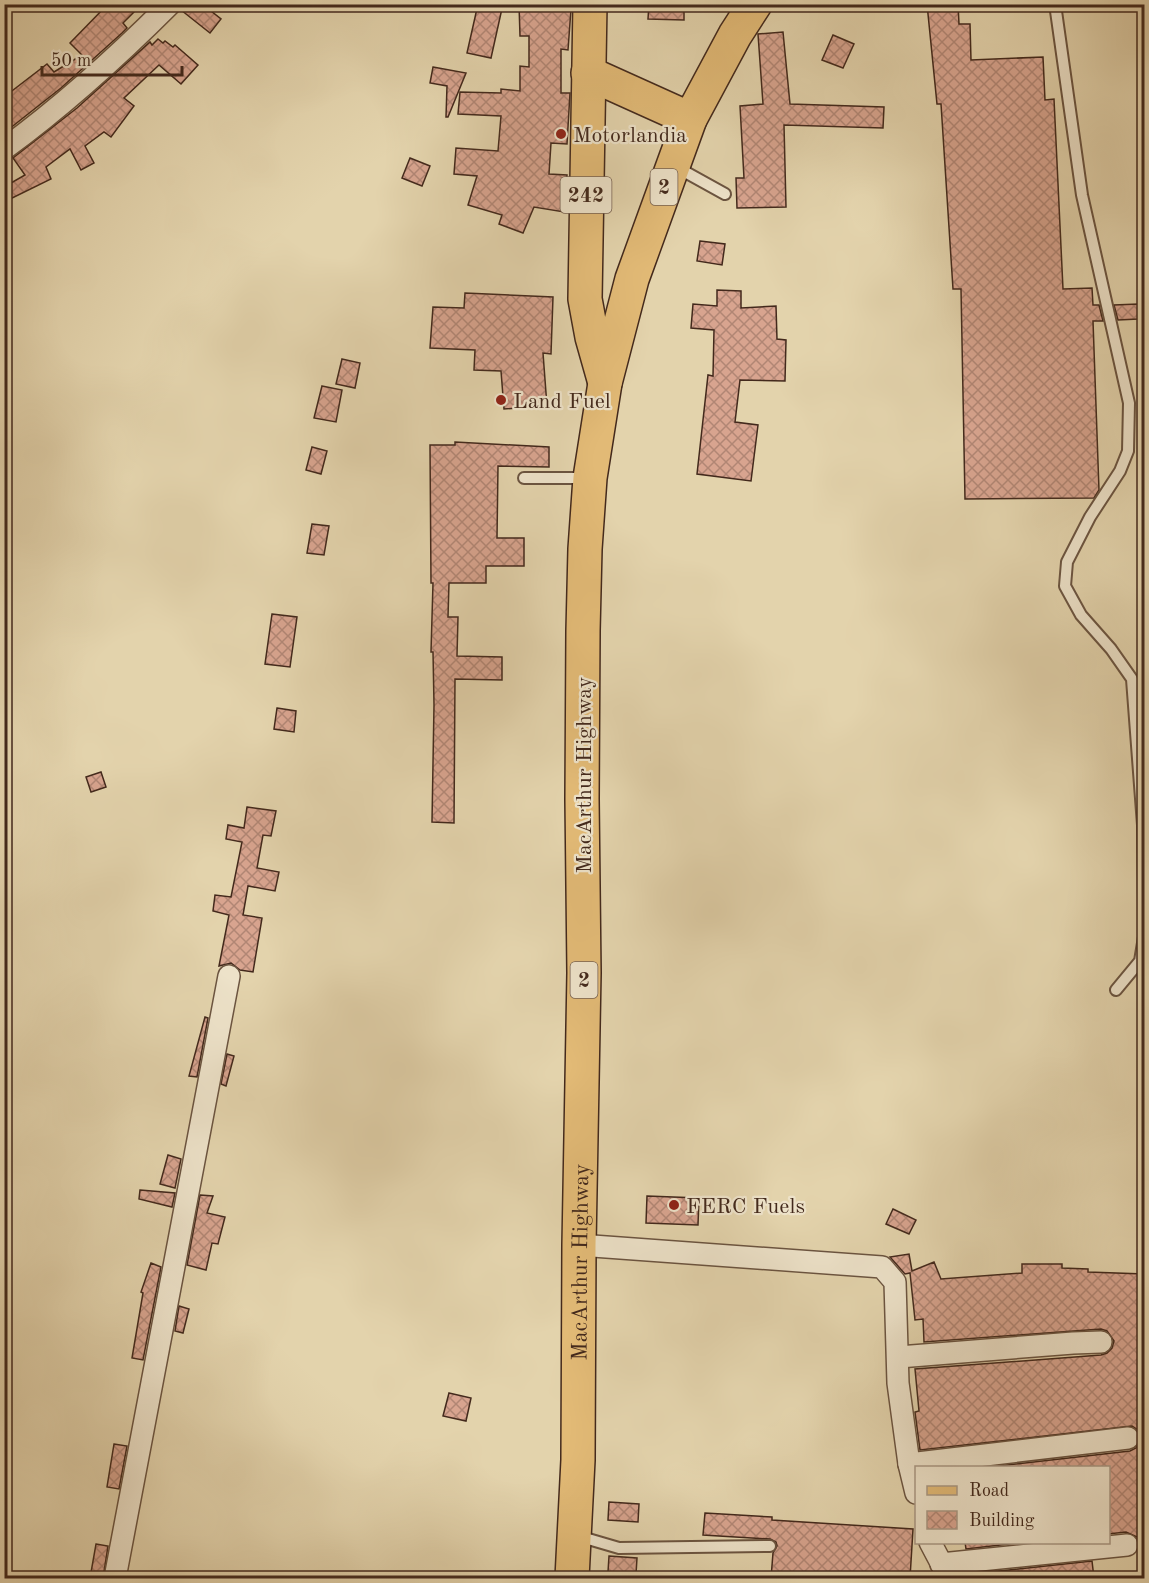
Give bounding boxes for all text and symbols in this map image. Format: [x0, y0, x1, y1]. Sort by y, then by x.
scale bar [42, 39, 182, 77]
text: 50 m [51, 52, 91, 70]
place label: Motorlandia [573, 125, 687, 147]
marker: Motorlandia [554, 127, 568, 141]
road number: 2 [650, 169, 678, 205]
road number: 242 [560, 177, 612, 213]
place label: Land Fuel [513, 391, 611, 413]
marker: Land Fuel [494, 393, 508, 407]
street label: MacArthur Highway [574, 676, 596, 874]
road number: 2 [570, 962, 598, 998]
street label: MacArthur Highway [569, 1163, 593, 1361]
place label: FERC Fuels [686, 1196, 805, 1218]
marker: FERC Fuels [667, 1198, 681, 1212]
legend [915, 1466, 1110, 1544]
text: Road [969, 1482, 1009, 1500]
text: Building [969, 1512, 1035, 1530]

